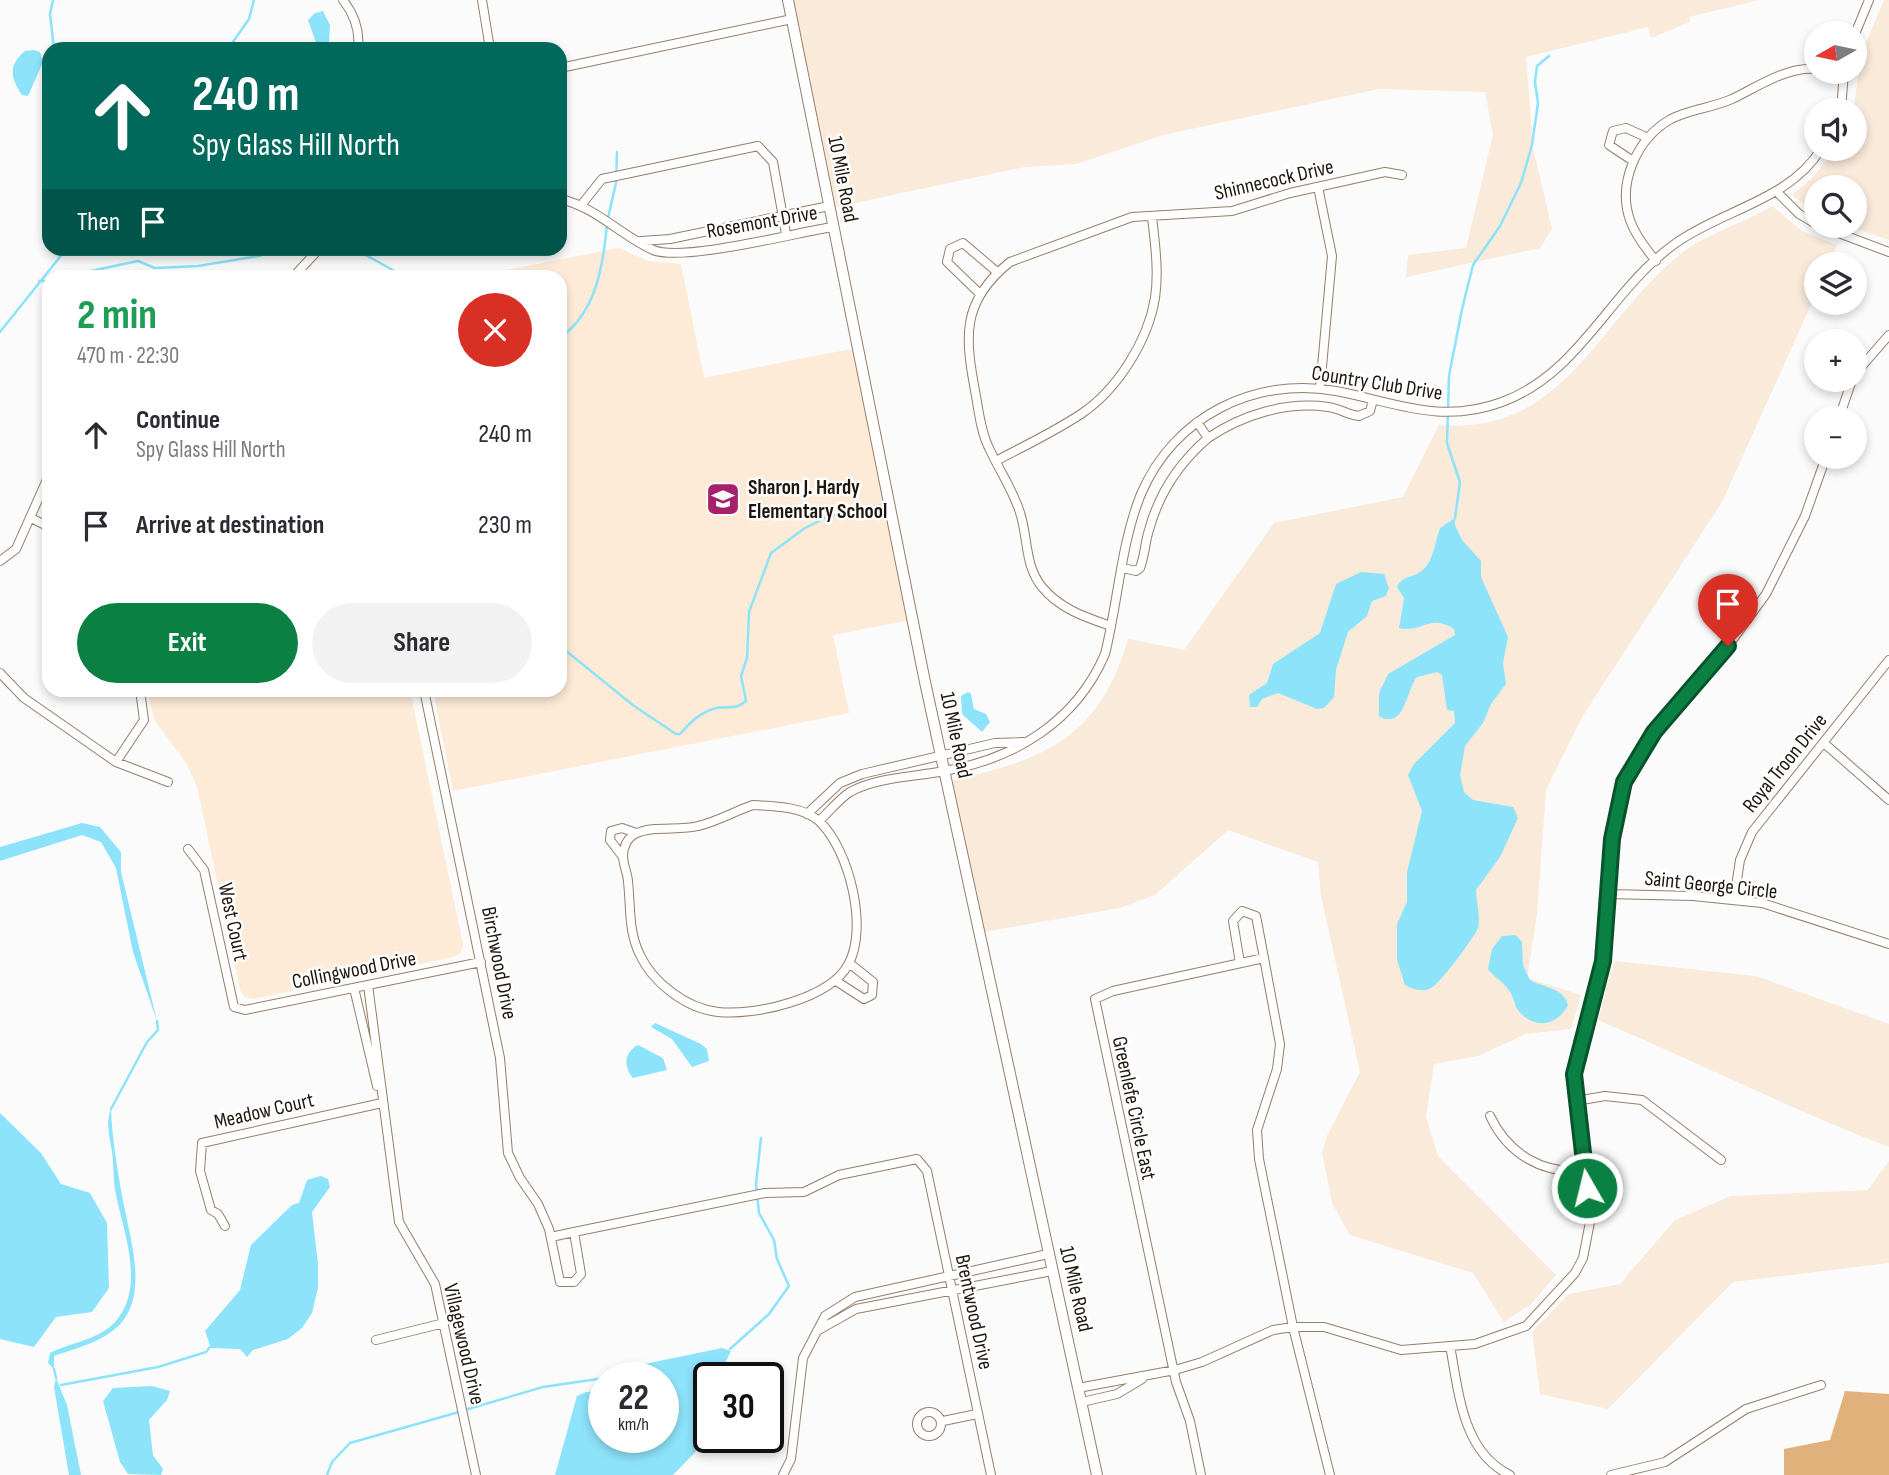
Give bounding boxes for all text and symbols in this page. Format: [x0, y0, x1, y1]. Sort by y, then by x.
north arrow [1804, 21, 1867, 84]
map controls [1804, 21, 1867, 469]
text: 240 m [192, 66, 300, 125]
icon: ahead [77, 70, 168, 161]
button: sound [1804, 98, 1867, 161]
text: Spy Glass Hill North [192, 126, 400, 165]
street label: 10 Mile Road [822, 134, 864, 224]
street label: Shinnecock Drive [1212, 154, 1336, 206]
button: search [1804, 175, 1867, 238]
street label: Rosemont Drive [705, 200, 819, 244]
icon: arrive [134, 203, 172, 241]
text: Then [77, 207, 120, 238]
button: layers [1804, 252, 1867, 315]
text: 2 min [77, 290, 157, 341]
button: close [458, 293, 532, 367]
button: + [1804, 329, 1867, 392]
text: 470 m · 22:30 [77, 342, 179, 370]
street label: Country Club Drive [1310, 360, 1444, 406]
text: Continue [136, 405, 220, 436]
button: − [1804, 406, 1867, 469]
icon: ahead [77, 416, 115, 454]
text: 240 m [478, 419, 532, 450]
text: Spy Glass Hill North [136, 436, 285, 464]
place label: Sharon J. Hardy Elementary School [748, 475, 887, 524]
school or university icon: Sharon J. Hardy Elementary School [704, 480, 742, 518]
icon: arrive [77, 507, 115, 545]
text: Arrive at destination [136, 510, 324, 541]
text: 230 m [478, 510, 532, 541]
pin [1698, 574, 1758, 646]
icon: arrive [1709, 585, 1747, 623]
button: Exit [77, 603, 298, 683]
button: Share [312, 603, 532, 683]
street label: 10 Mile Road [935, 690, 977, 780]
street label: Royal Troon Drive [1737, 708, 1833, 818]
street label: Saint George Circle [1643, 866, 1779, 904]
street label: West Court [213, 881, 253, 963]
street label: Birchwood Drive [476, 905, 522, 1021]
street label: Collingwood Drive [290, 946, 418, 994]
street label: Greenlefe Circle East [1107, 1034, 1161, 1182]
street label: Meadow Court [212, 1087, 316, 1135]
position arrow [1550, 1151, 1624, 1225]
street label: 10 Mile Road [1054, 1244, 1098, 1334]
street label: Brentwood Drive [950, 1252, 998, 1372]
street label: Villagewood Drive [438, 1281, 490, 1407]
speed limit sign: 30 [693, 1362, 784, 1453]
text: 22 [618, 1377, 649, 1420]
text: km/h [618, 1414, 649, 1435]

